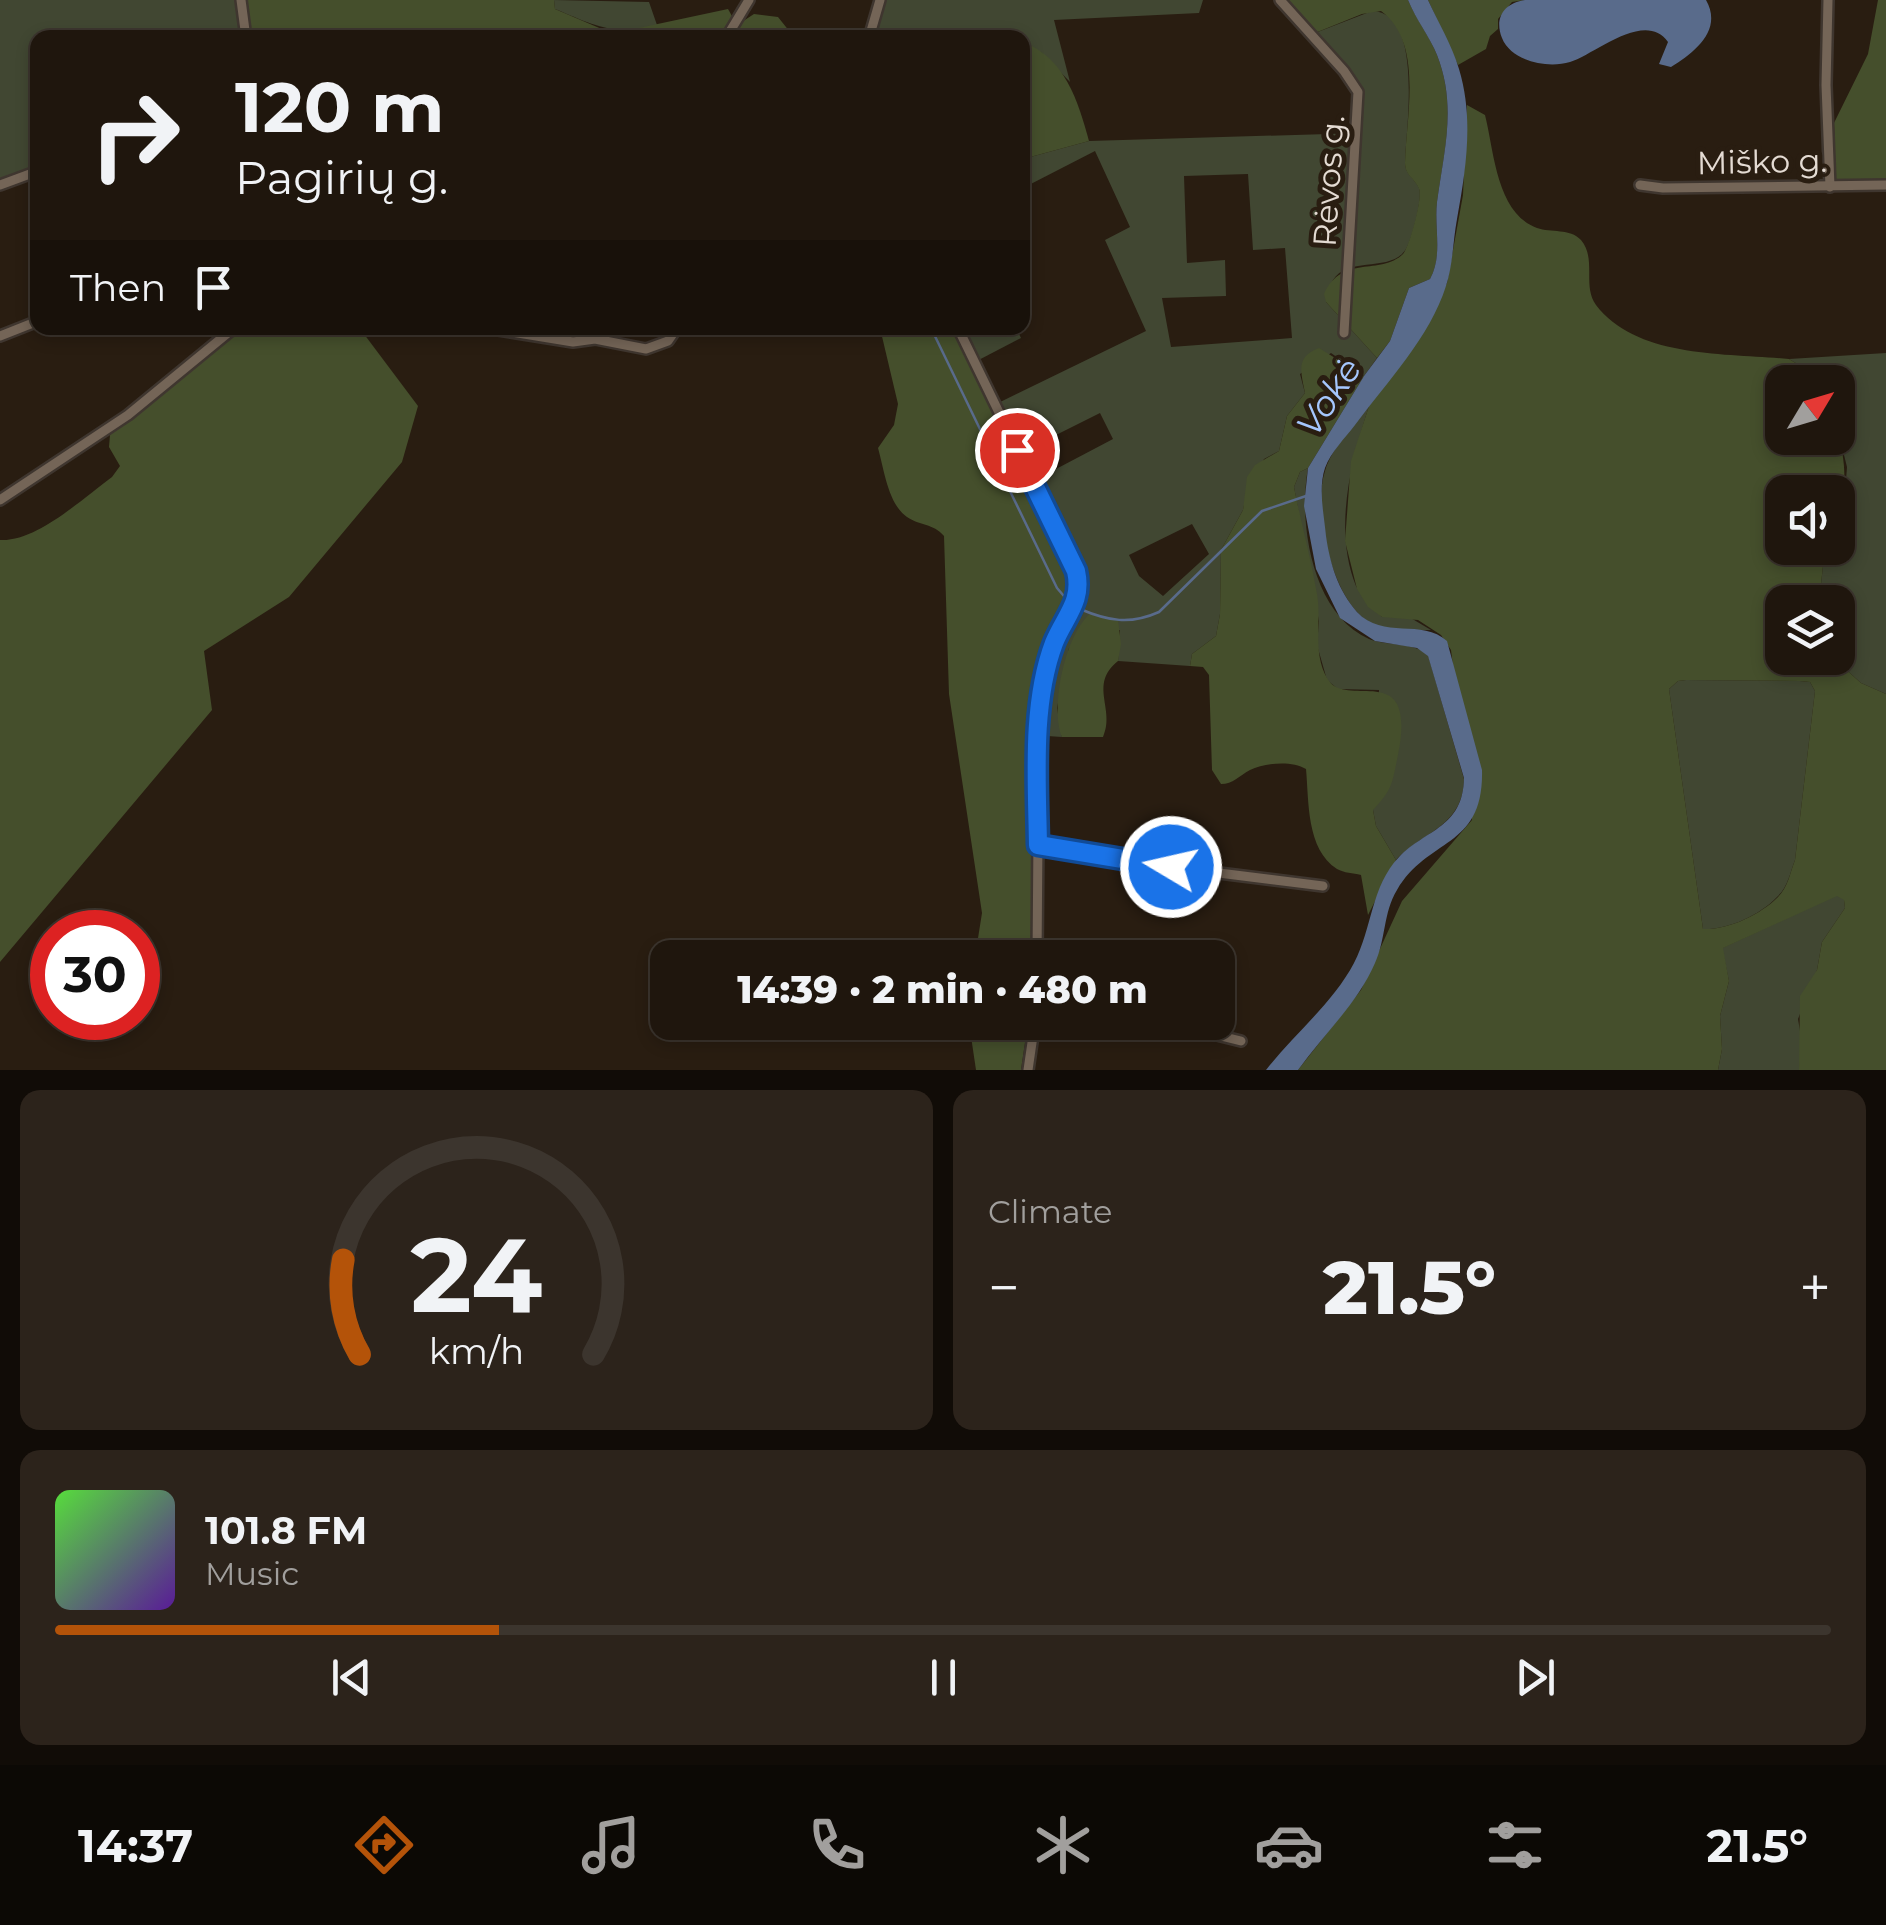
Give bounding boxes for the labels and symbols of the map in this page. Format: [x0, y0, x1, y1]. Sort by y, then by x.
street label: Rėvos g. [1304, 114, 1353, 248]
street label: Miško g. [1696, 141, 1828, 182]
water label: Vokė [1287, 349, 1370, 444]
north arrow [1765, 365, 1855, 455]
pin [975, 408, 1060, 493]
position arrow [1119, 815, 1223, 919]
speed limit sign: 30 [30, 910, 160, 1040]

